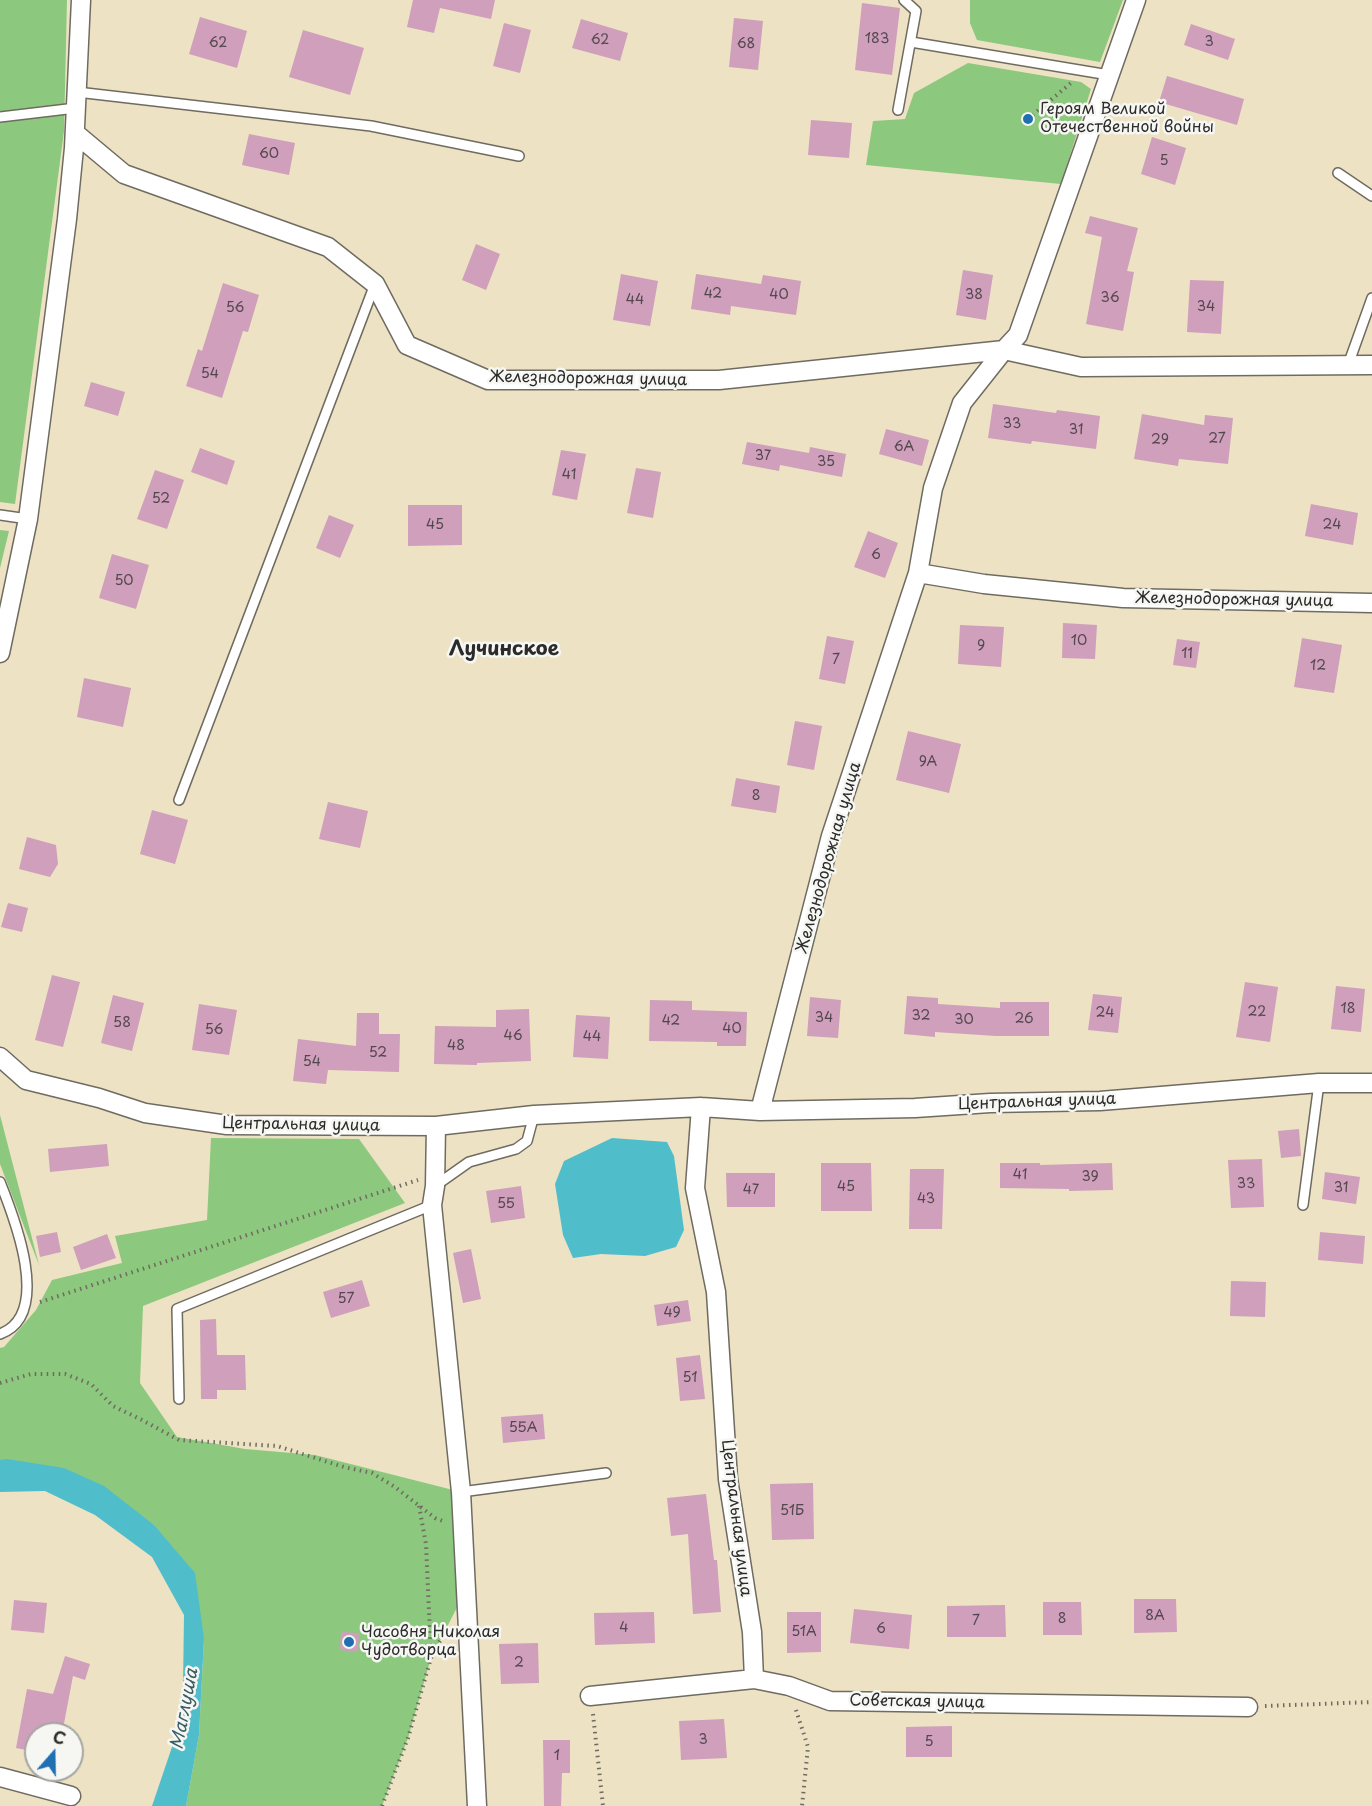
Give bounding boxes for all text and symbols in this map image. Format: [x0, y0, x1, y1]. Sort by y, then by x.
house number: 183 [865, 31, 889, 47]
house number: 62 [591, 32, 609, 48]
house number: 3 [1204, 34, 1214, 50]
house number: 62 [209, 35, 227, 51]
house number: 68 [737, 36, 755, 52]
place label: Героям Великой Отечественной войны [1040, 100, 1214, 138]
marker: Героям Великой Отечественной войны [1021, 112, 1035, 126]
house number: 60 [259, 146, 279, 162]
house number: 5 [1159, 153, 1169, 169]
house number: 42 [704, 286, 722, 302]
house number: 40 [769, 287, 789, 303]
house number: 38 [965, 287, 983, 303]
house number: 36 [1100, 290, 1120, 306]
house number: 44 [626, 292, 644, 308]
house number: 34 [1197, 299, 1215, 315]
house number: 56 [226, 300, 244, 316]
house number: 54 [201, 366, 219, 382]
street label: Железнодорожная улица [489, 368, 687, 390]
house number: 33 [1003, 416, 1021, 432]
house number: 31 [1069, 422, 1083, 438]
house number: 27 [1208, 431, 1226, 447]
house number: 29 [1151, 432, 1169, 448]
house number: 6А [894, 439, 914, 455]
house number: 37 [755, 448, 771, 464]
house number: 35 [817, 454, 835, 470]
house number: 41 [562, 467, 576, 483]
house number: 52 [152, 491, 170, 507]
house number: 45 [426, 517, 444, 533]
house number: 24 [1323, 517, 1341, 533]
house number: 6 [871, 547, 881, 563]
house number: 50 [114, 573, 134, 589]
street label: Железнодорожная улица [1135, 589, 1333, 611]
house number: 10 [1071, 633, 1087, 649]
district label: Лучинское [449, 637, 559, 661]
house number: 9 [977, 638, 985, 654]
house number: 11 [1181, 646, 1193, 662]
house number: 7 [832, 652, 840, 668]
house number: 12 [1310, 658, 1326, 674]
house number: 9А [919, 754, 937, 770]
street label: Железнодорожная улица [792, 760, 866, 956]
house number: 8 [752, 788, 760, 804]
house number: 18 [1340, 1001, 1356, 1017]
house number: 22 [1248, 1004, 1266, 1020]
house number: 24 [1096, 1005, 1114, 1021]
house number: 32 [912, 1008, 930, 1024]
house number: 34 [815, 1010, 833, 1026]
house number: 26 [1014, 1011, 1034, 1027]
house number: 30 [954, 1012, 974, 1028]
house number: 42 [662, 1013, 680, 1029]
house number: 58 [113, 1015, 131, 1031]
house number: 40 [722, 1021, 742, 1037]
house number: 56 [205, 1022, 223, 1038]
house number: 46 [503, 1028, 523, 1044]
house number: 44 [583, 1029, 601, 1045]
house number: 48 [447, 1038, 465, 1054]
house number: 52 [369, 1045, 387, 1061]
house number: 54 [303, 1054, 321, 1070]
street label: Центральная улица [958, 1090, 1116, 1114]
street label: Центральная улица [222, 1114, 380, 1136]
house number: 41 [1013, 1167, 1027, 1183]
house number: 39 [1081, 1169, 1099, 1185]
house number: 33 [1237, 1176, 1255, 1192]
house number: 45 [837, 1179, 855, 1195]
house number: 31 [1334, 1180, 1348, 1196]
house number: 47 [743, 1182, 759, 1198]
house number: 43 [917, 1191, 935, 1207]
house number: 55 [497, 1196, 515, 1212]
house number: 57 [338, 1291, 354, 1307]
house number: 49 [663, 1305, 681, 1321]
house number: 51 [683, 1370, 697, 1386]
house number: 55А [509, 1420, 537, 1436]
street label: Центральная улица [717, 1438, 755, 1598]
house number: 51Б [780, 1503, 804, 1519]
house number: 8А [1145, 1608, 1165, 1624]
house number: 8 [1058, 1611, 1066, 1627]
house number: 7 [972, 1613, 980, 1629]
house number: 4 [619, 1620, 629, 1636]
house number: 6 [876, 1621, 886, 1637]
place label: Часовня Николая Чудотворца [361, 1623, 500, 1661]
house number: 51А [791, 1624, 817, 1640]
marker: Часовня Николая Чудотворца [342, 1635, 356, 1649]
house number: 2 [514, 1655, 524, 1671]
water label: Маглуша [167, 1667, 203, 1751]
street label: Советская улица [849, 1691, 985, 1713]
north arrow [24, 1722, 84, 1782]
text: С [50, 1724, 69, 1750]
house number: 3 [698, 1732, 708, 1748]
house number: 5 [924, 1734, 934, 1750]
house number: 1 [554, 1748, 560, 1764]

